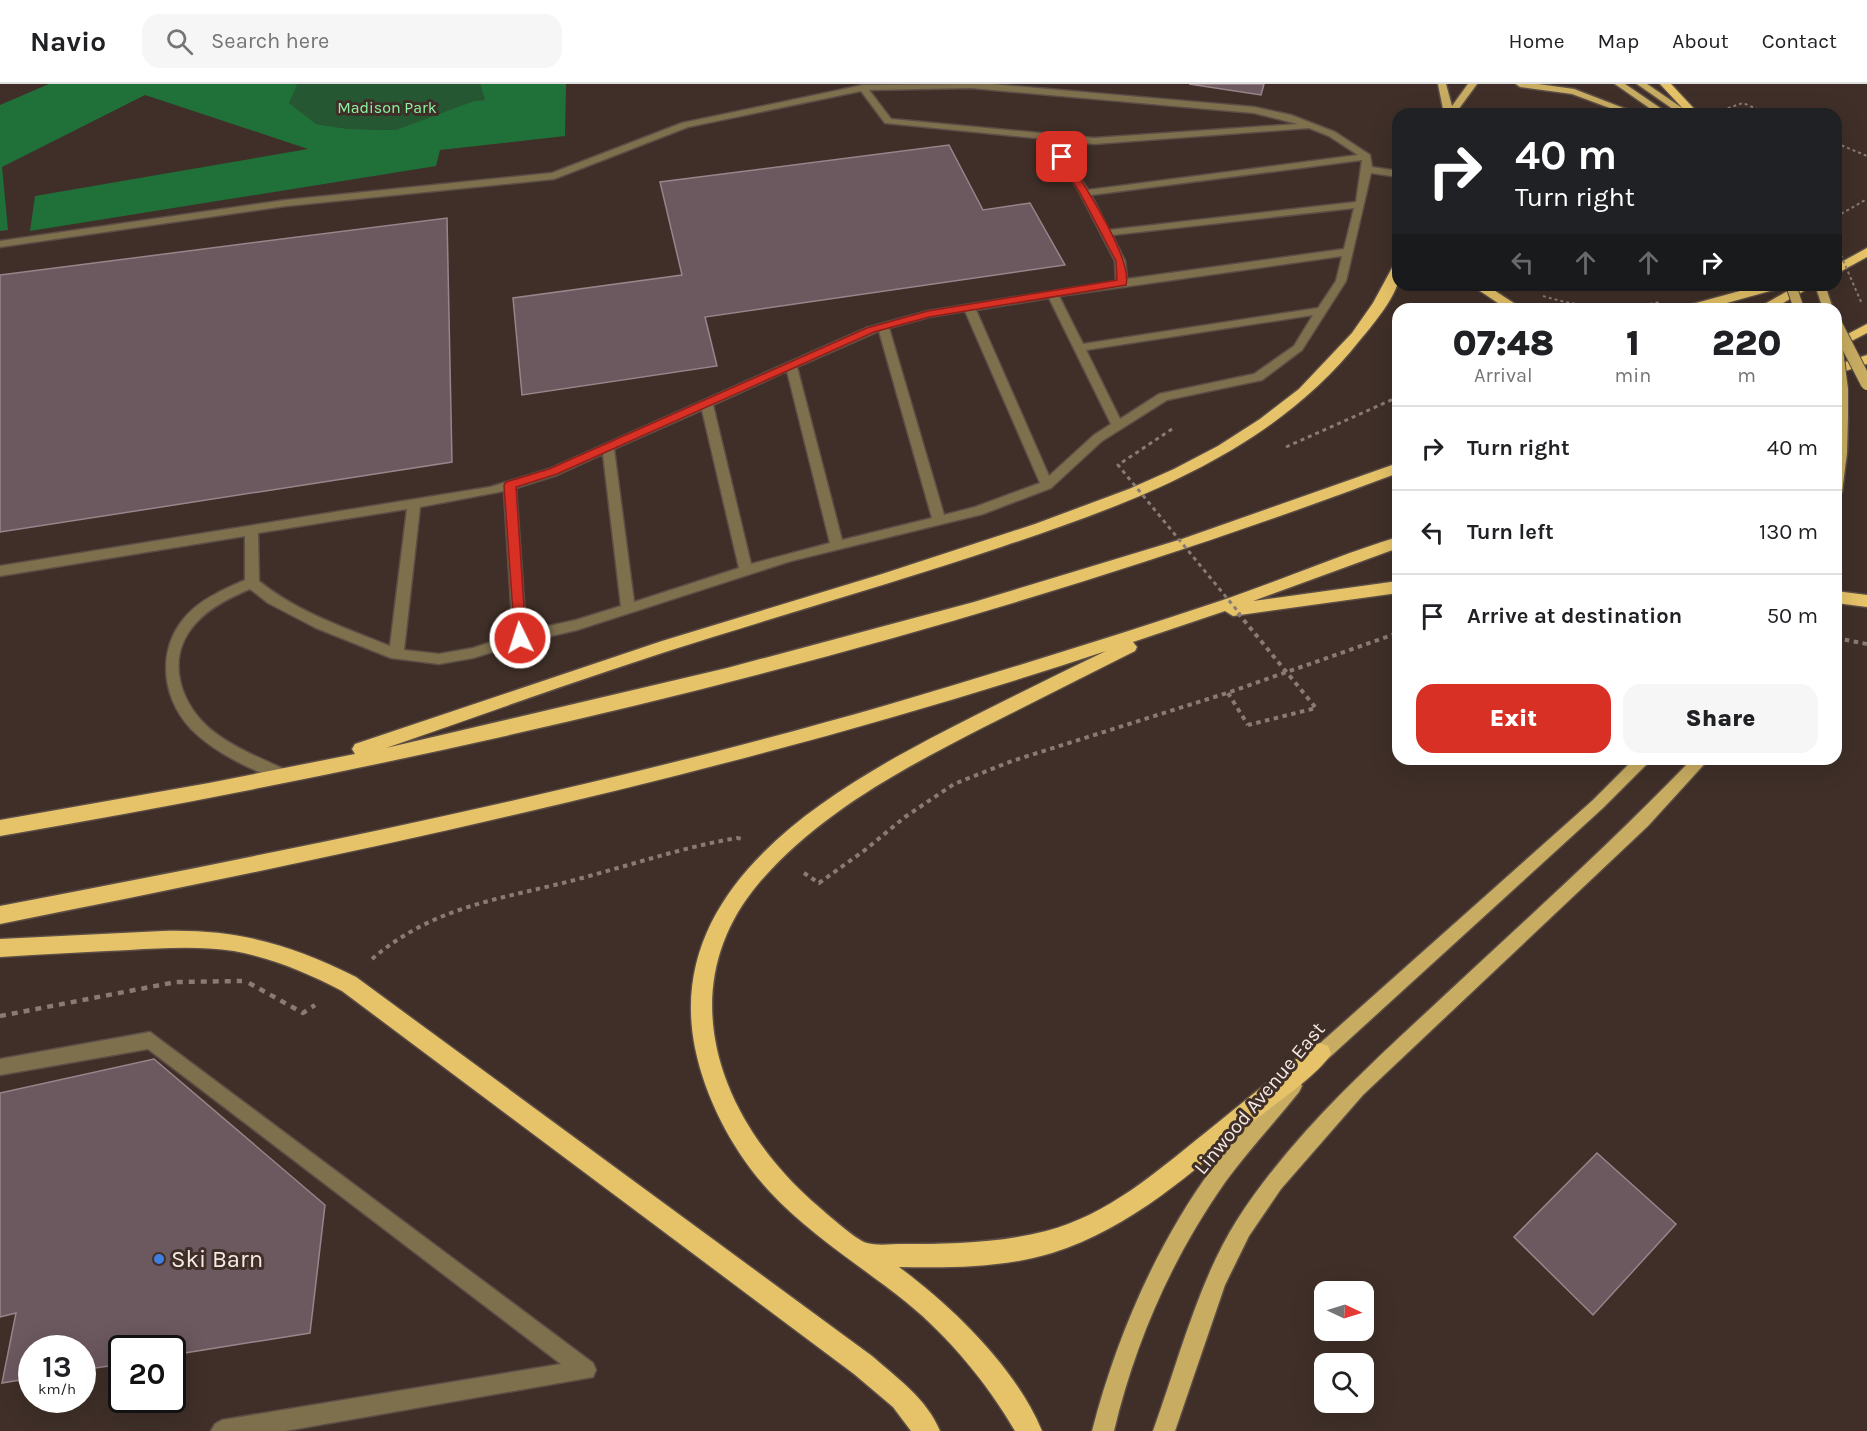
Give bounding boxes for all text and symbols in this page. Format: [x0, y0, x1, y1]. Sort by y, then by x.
search box [142, 14, 562, 68]
text: Navio [30, 25, 106, 58]
icon: search [163, 25, 196, 58]
text: Search here [211, 28, 329, 54]
text: Home [1509, 29, 1565, 53]
text: Map [1598, 29, 1639, 53]
text: About [1672, 29, 1729, 53]
text: Contact [1762, 29, 1837, 53]
park label: Madison Park [337, 98, 437, 117]
text: 40 m [1515, 130, 1617, 180]
pin [1036, 131, 1087, 182]
icon: right [1416, 132, 1494, 210]
icon: arrive [1045, 140, 1078, 173]
text: Turn right [1515, 181, 1635, 213]
icon: left [1506, 246, 1539, 279]
icon: ahead [1569, 246, 1602, 279]
icon: ahead [1632, 246, 1665, 279]
icon: right [1695, 246, 1728, 279]
text: 07:48 [1452, 322, 1554, 364]
text: 1 [1626, 322, 1640, 364]
text: 220 [1712, 322, 1782, 364]
text: Arrival [1474, 364, 1533, 387]
text: min [1615, 364, 1651, 387]
text: m [1737, 364, 1756, 387]
icon: right [1416, 432, 1449, 465]
text: Turn right [1467, 435, 1570, 461]
text: 40 m [1767, 435, 1818, 461]
icon: left [1416, 516, 1449, 549]
text: Turn left [1467, 519, 1554, 545]
text: 130 m [1759, 519, 1818, 545]
icon: arrive [1416, 600, 1449, 633]
text: Arrive at destination [1467, 603, 1682, 629]
text: 50 m [1767, 603, 1818, 629]
position arrow [488, 606, 552, 670]
button: Exit [1416, 684, 1611, 753]
button: Share [1623, 684, 1818, 753]
street label: Linwood Avenue East [1189, 1017, 1330, 1179]
place label: Ski Barn [171, 1245, 263, 1273]
marker: Ski Barn [152, 1252, 166, 1266]
north arrow [1314, 1281, 1374, 1341]
map controls [1314, 1281, 1374, 1413]
speed limit sign: 20 [108, 1335, 186, 1413]
text: 13 [42, 1349, 72, 1385]
button: search [1314, 1353, 1374, 1413]
text: km/h [38, 1380, 76, 1398]

